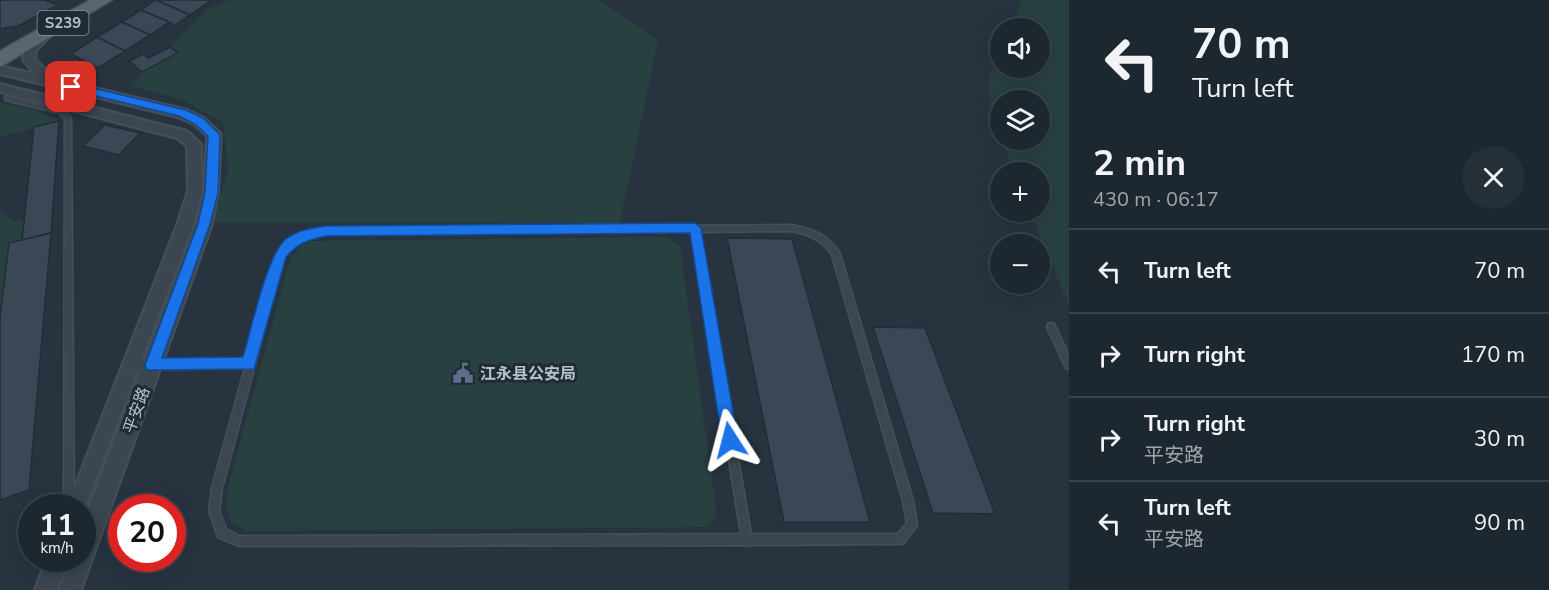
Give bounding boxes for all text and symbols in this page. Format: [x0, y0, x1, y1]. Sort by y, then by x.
road number: S239 [38, 11, 88, 35]
text: 70 m [1192, 16, 1291, 73]
map controls [990, 18, 1050, 294]
button: sound [990, 18, 1050, 78]
icon: left [1093, 24, 1171, 102]
pin [45, 61, 96, 112]
icon: arrive [54, 70, 87, 103]
text: Turn left [1192, 70, 1293, 107]
button: layers [990, 90, 1050, 150]
text: 2 min [1093, 139, 1186, 188]
button: close [1462, 146, 1525, 209]
button: + [990, 162, 1050, 222]
text: 430 m · 06:17 [1093, 186, 1219, 213]
button: − [990, 234, 1050, 294]
icon: left [1093, 255, 1126, 288]
text: Turn left [1144, 256, 1231, 286]
text: 70 m [1474, 256, 1525, 286]
icon: right [1093, 339, 1126, 372]
text: Turn right [1144, 340, 1245, 370]
text: 170 m [1461, 340, 1525, 370]
public building icon: 江永县公安局 [451, 361, 475, 385]
place label: 江永县公安局 [480, 363, 576, 385]
street label: 平安路 [118, 384, 155, 437]
position arrow [698, 408, 762, 472]
text: Turn right [1144, 409, 1245, 439]
icon: right [1093, 423, 1126, 456]
text: 30 m [1474, 424, 1525, 454]
text: 平安路 [1144, 442, 1204, 469]
text: Turn left [1144, 493, 1231, 523]
speed limit sign: 20 [108, 494, 186, 572]
text: 11 [39, 505, 75, 546]
icon: left [1093, 507, 1126, 540]
text: 90 m [1474, 508, 1525, 538]
text: 平安路 [1144, 526, 1204, 553]
text: km/h [40, 538, 74, 558]

